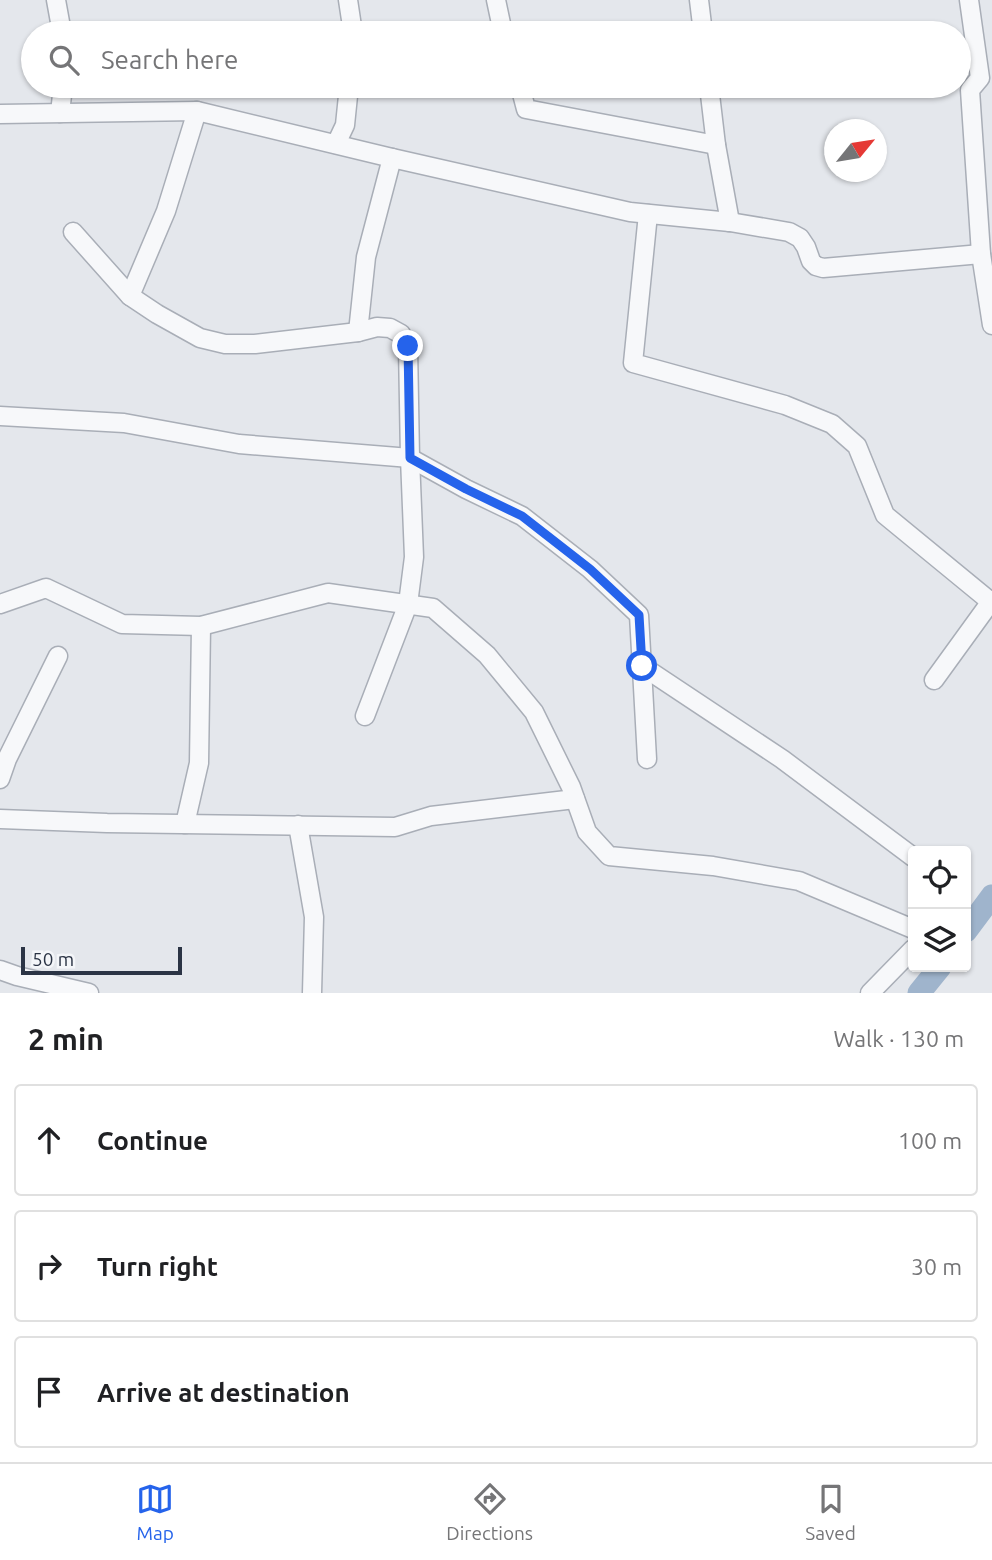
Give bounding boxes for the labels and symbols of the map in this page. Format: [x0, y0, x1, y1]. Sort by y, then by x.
north arrow [824, 119, 887, 182]
route end [392, 330, 423, 361]
route start [626, 650, 657, 681]
scale bar [21, 944, 182, 976]

